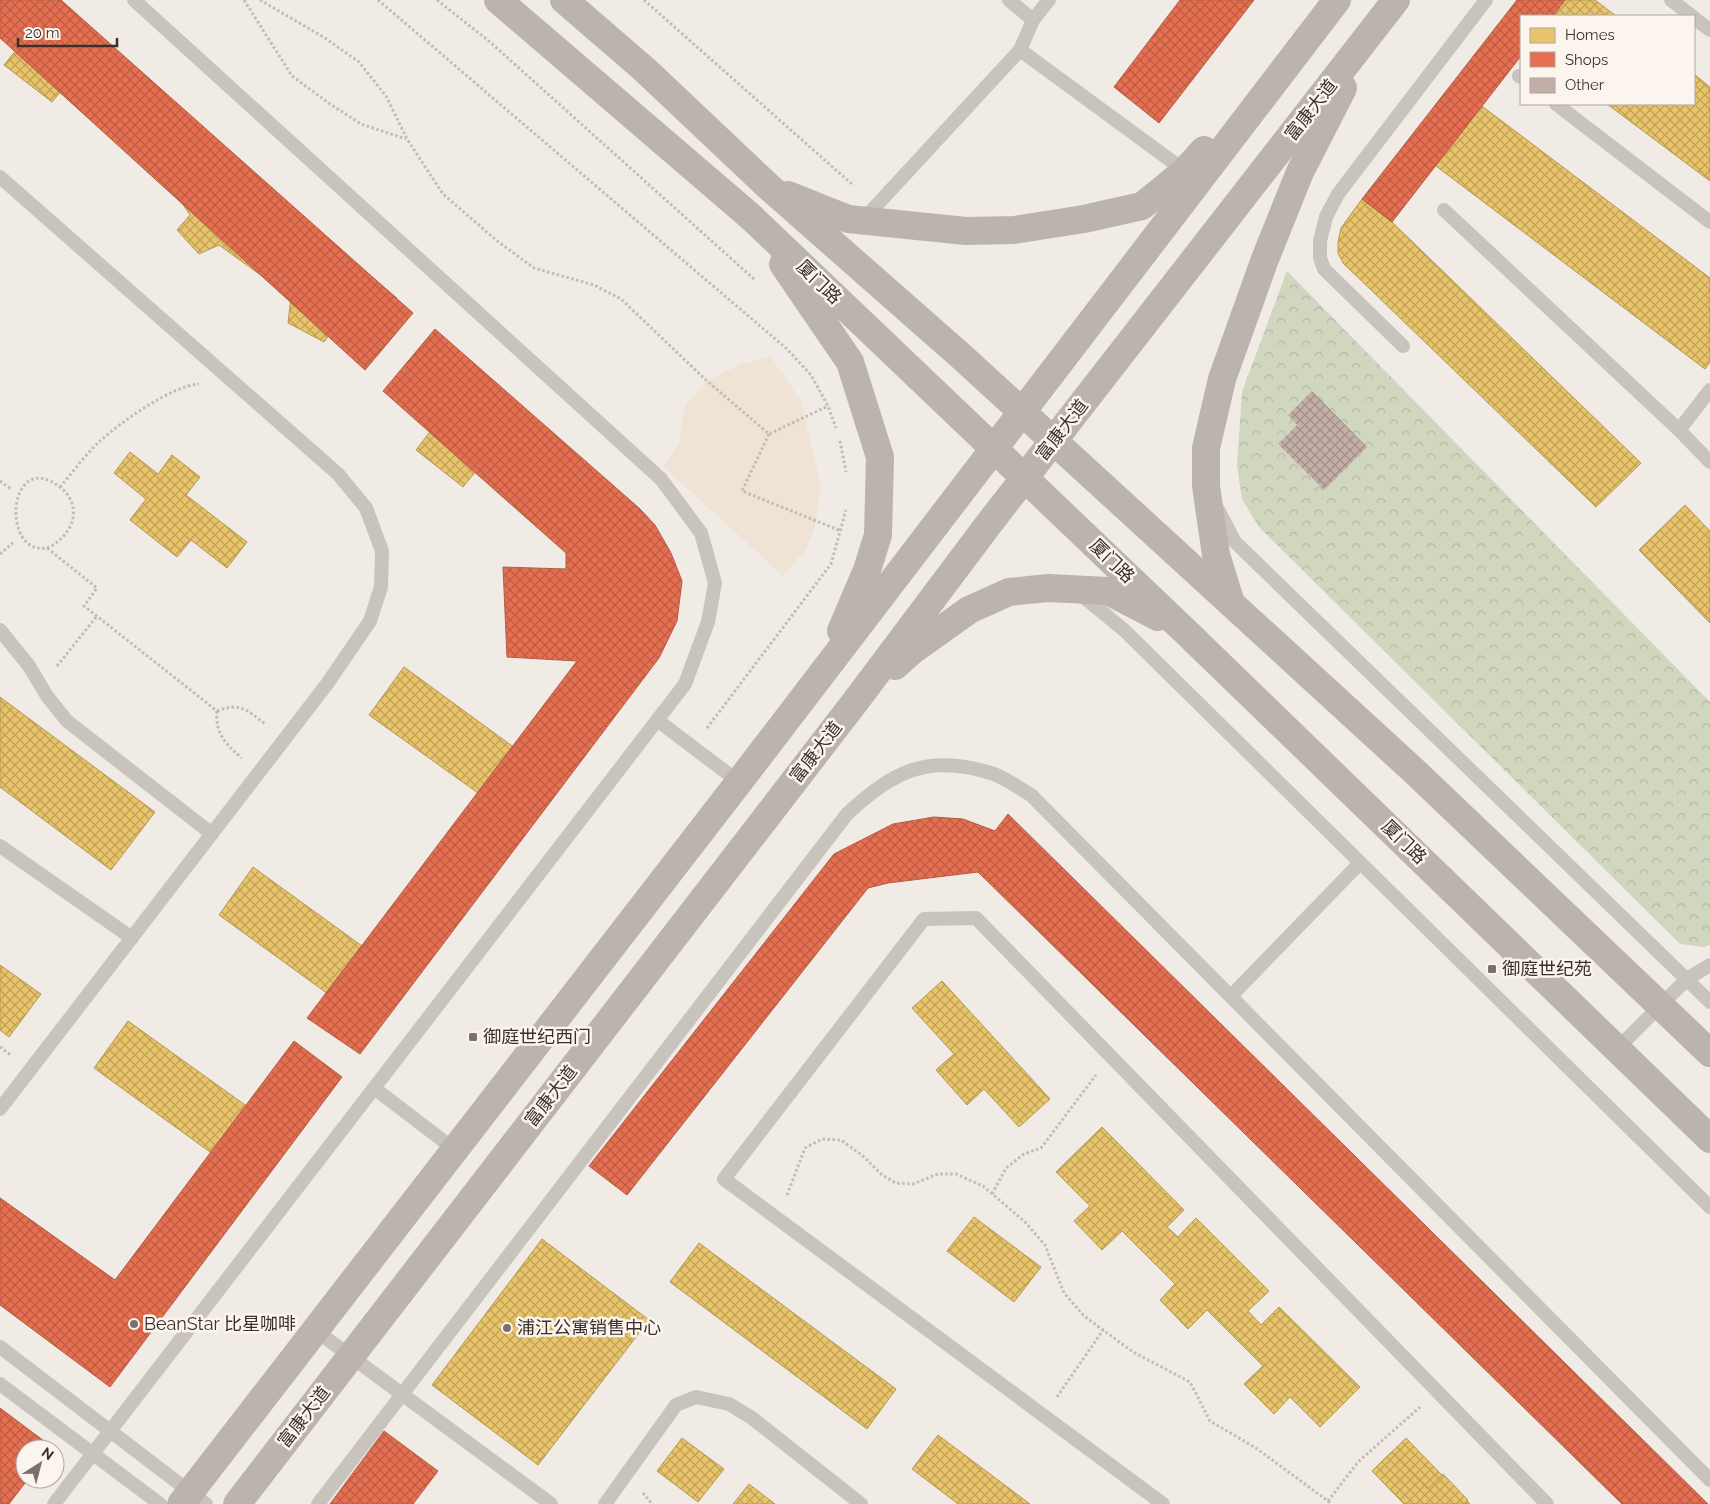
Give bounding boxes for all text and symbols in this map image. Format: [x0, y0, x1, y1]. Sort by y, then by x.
scale bar [18, 15, 116, 47]
legend [1520, 15, 1695, 105]
text: 20 m [25, 24, 60, 42]
text: Homes [1565, 26, 1615, 44]
text: Shops [1565, 51, 1608, 69]
street label: 富康大道 [1280, 75, 1341, 145]
text: Other [1565, 76, 1605, 94]
street label: 厦门路 [793, 255, 846, 308]
street label: 富康大道 [1031, 395, 1092, 465]
street label: 厦门路 [1086, 534, 1139, 587]
street label: 富康大道 [785, 717, 846, 787]
street label: 厦门路 [1378, 815, 1431, 868]
place label: 御庭世纪苑 [1502, 958, 1592, 979]
marker: 御庭世纪苑 [1486, 963, 1498, 975]
place label: 御庭世纪西门 [483, 1026, 591, 1047]
marker: 御庭世纪西门 [467, 1031, 479, 1043]
street label: 富康大道 [520, 1061, 581, 1131]
place label: BeanStar 比星咖啡 [144, 1313, 296, 1334]
place label: 浦江公寓销售中心 [517, 1317, 661, 1338]
marker: BeanStar 比星咖啡 [128, 1318, 140, 1330]
marker: 浦江公寓销售中心 [501, 1322, 513, 1334]
street label: 富康大道 [273, 1382, 334, 1452]
north arrow [15, 1439, 65, 1489]
text: N [39, 1444, 57, 1463]

